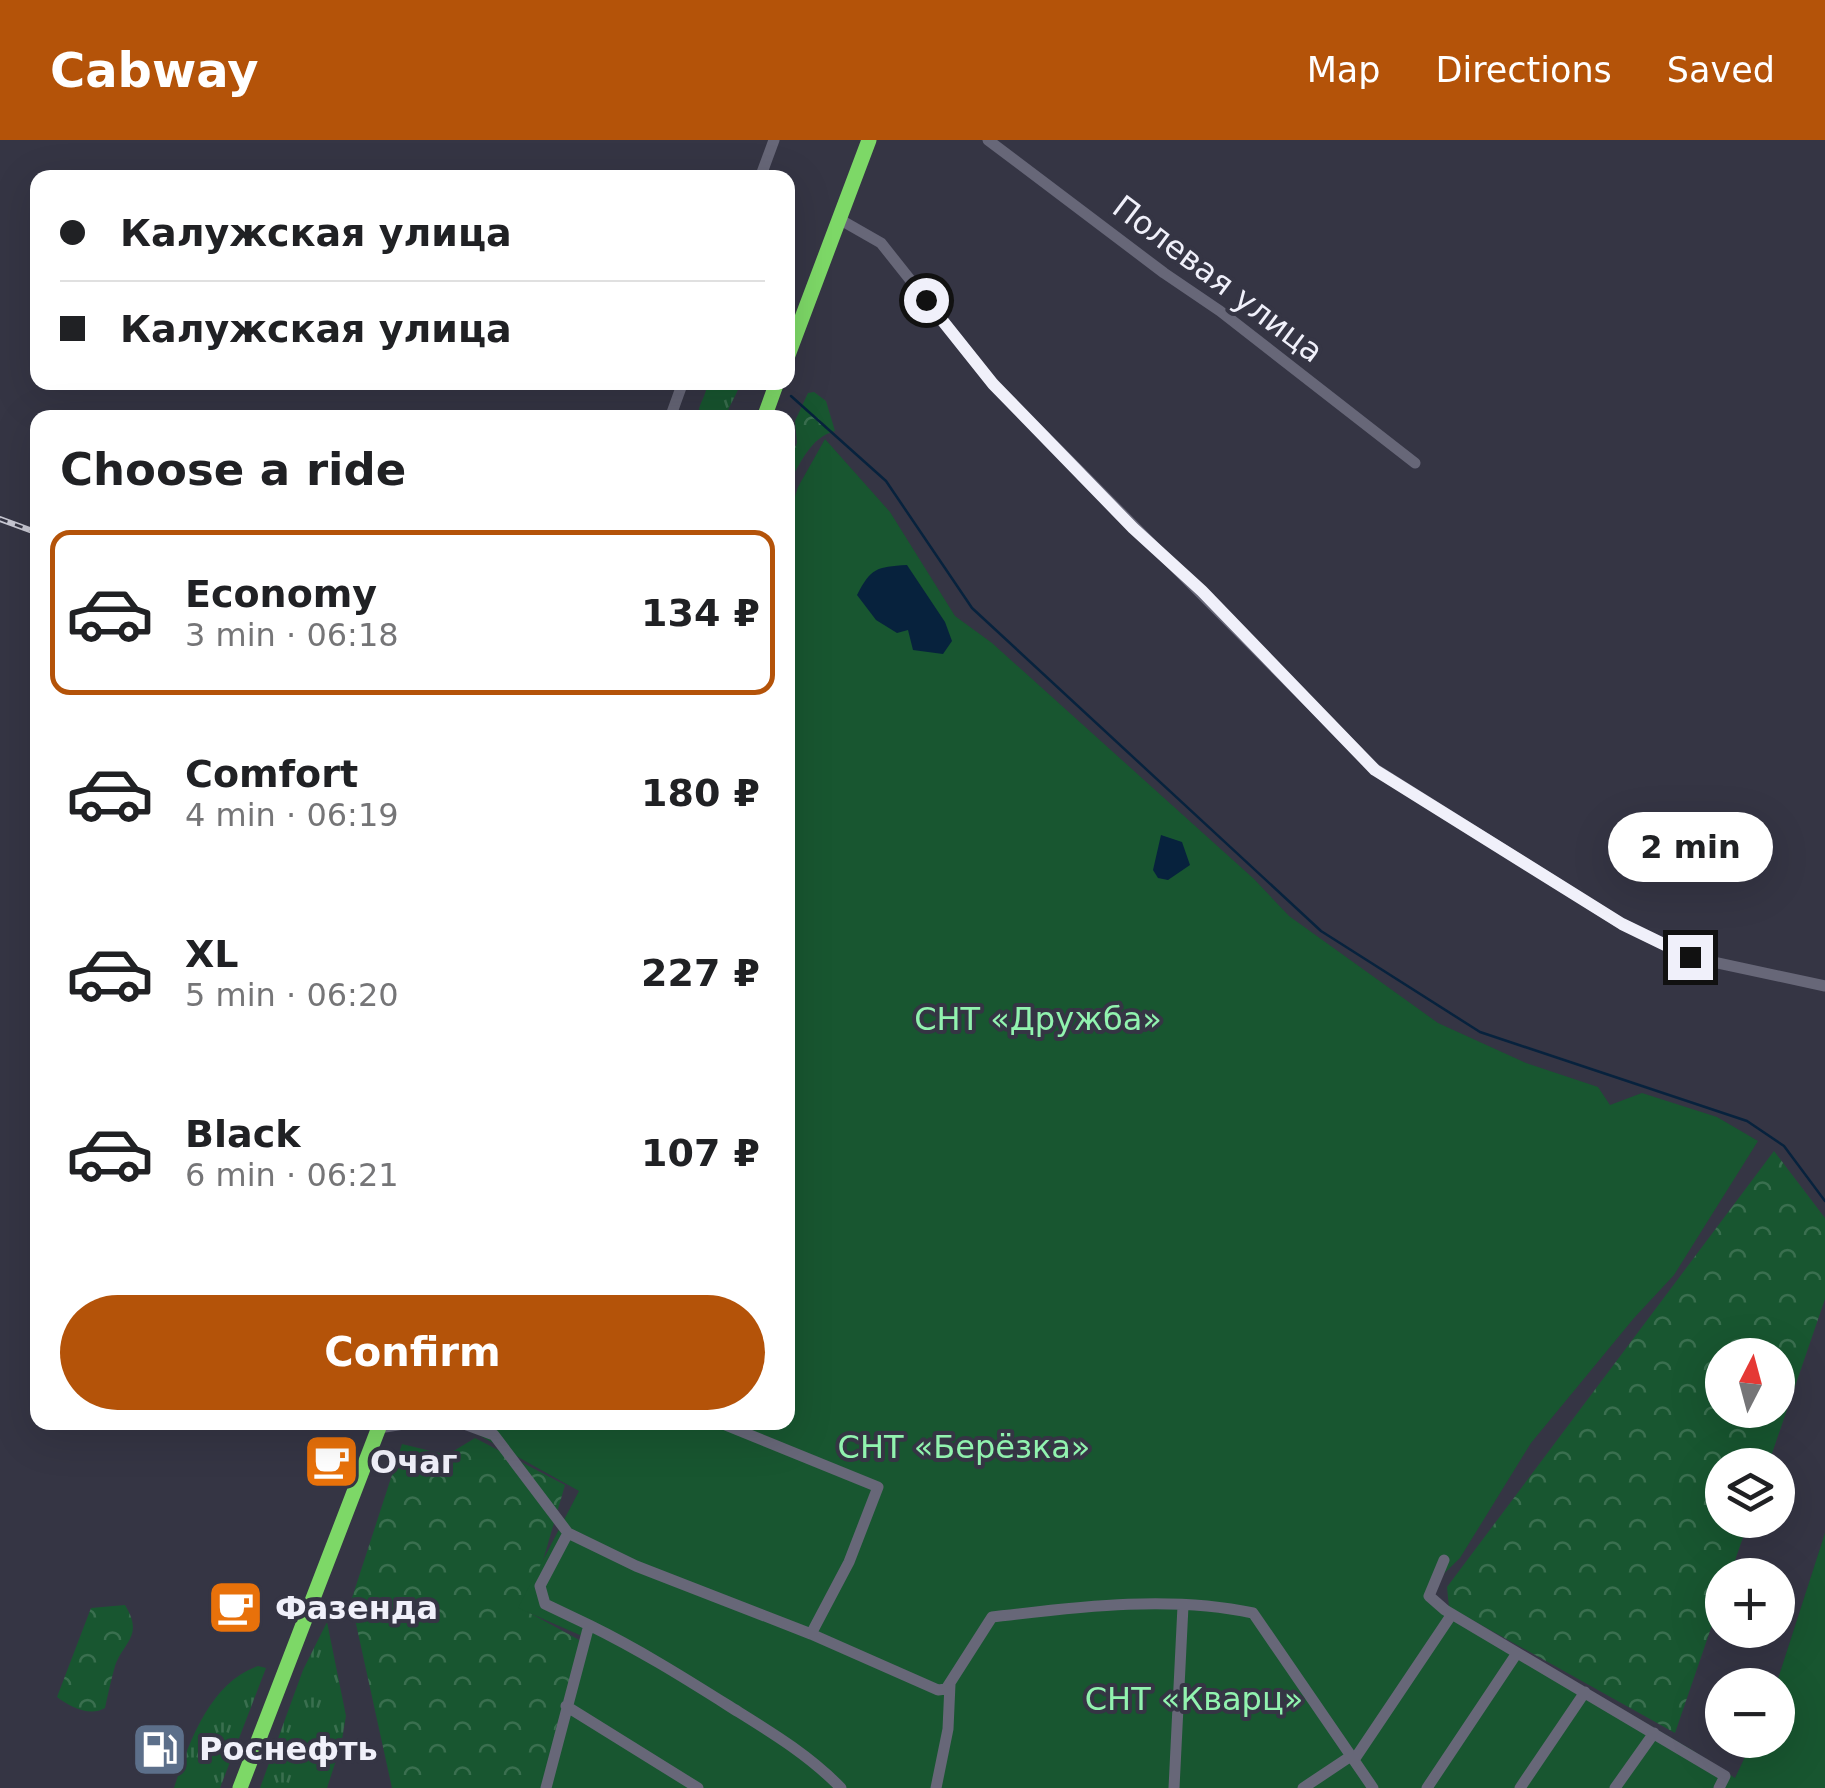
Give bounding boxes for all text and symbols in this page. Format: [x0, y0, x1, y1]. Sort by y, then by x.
text: Cabway [50, 42, 259, 98]
text: Map [1307, 50, 1381, 90]
text: Directions [1436, 50, 1612, 90]
text: Saved [1667, 50, 1775, 90]
street label: Полевая улица [1105, 188, 1331, 370]
text: Калужская улица [120, 211, 512, 255]
route start [904, 278, 949, 323]
text: Калужская улица [120, 307, 512, 351]
text: Choose a ride [60, 443, 406, 496]
icon: car [65, 568, 155, 658]
text: Economy [185, 572, 377, 616]
text: 134 ₽ [641, 591, 760, 635]
text: 3 min · 06:18 [185, 616, 399, 654]
icon: car [65, 748, 155, 838]
text: Comfort [185, 752, 358, 796]
text: 180 ₽ [641, 771, 760, 815]
text: 4 min · 06:19 [185, 796, 399, 834]
callout: 2 min [1608, 812, 1772, 882]
text: 2 min [1640, 828, 1741, 866]
icon: car [65, 928, 155, 1018]
text: XL [185, 932, 239, 976]
route end [1668, 935, 1713, 980]
text: 227 ₽ [641, 951, 760, 995]
text: 5 min · 06:20 [185, 976, 399, 1014]
park label: СНТ «Дружба» [914, 1000, 1162, 1038]
icon: car [65, 1108, 155, 1198]
text: Black [185, 1112, 300, 1156]
text: 107 ₽ [641, 1131, 760, 1175]
text: 6 min · 06:21 [185, 1156, 399, 1194]
button: Confirm [60, 1295, 765, 1410]
north arrow [1705, 1338, 1795, 1428]
map controls [1705, 1338, 1795, 1758]
park label: СНТ «Берёзка» [838, 1428, 1090, 1466]
cafe icon: Очаг [301, 1432, 361, 1492]
place label: Очаг [370, 1443, 457, 1481]
button: layers [1705, 1448, 1795, 1538]
button: + [1705, 1558, 1795, 1648]
cafe icon: Фазенда [206, 1578, 266, 1638]
place label: Фазенда [275, 1589, 438, 1627]
button: − [1705, 1668, 1795, 1758]
park label: СНТ «Кварц» [1085, 1680, 1303, 1718]
fuel station icon: Роснефть [130, 1719, 190, 1779]
place label: Роснефть [199, 1730, 378, 1768]

